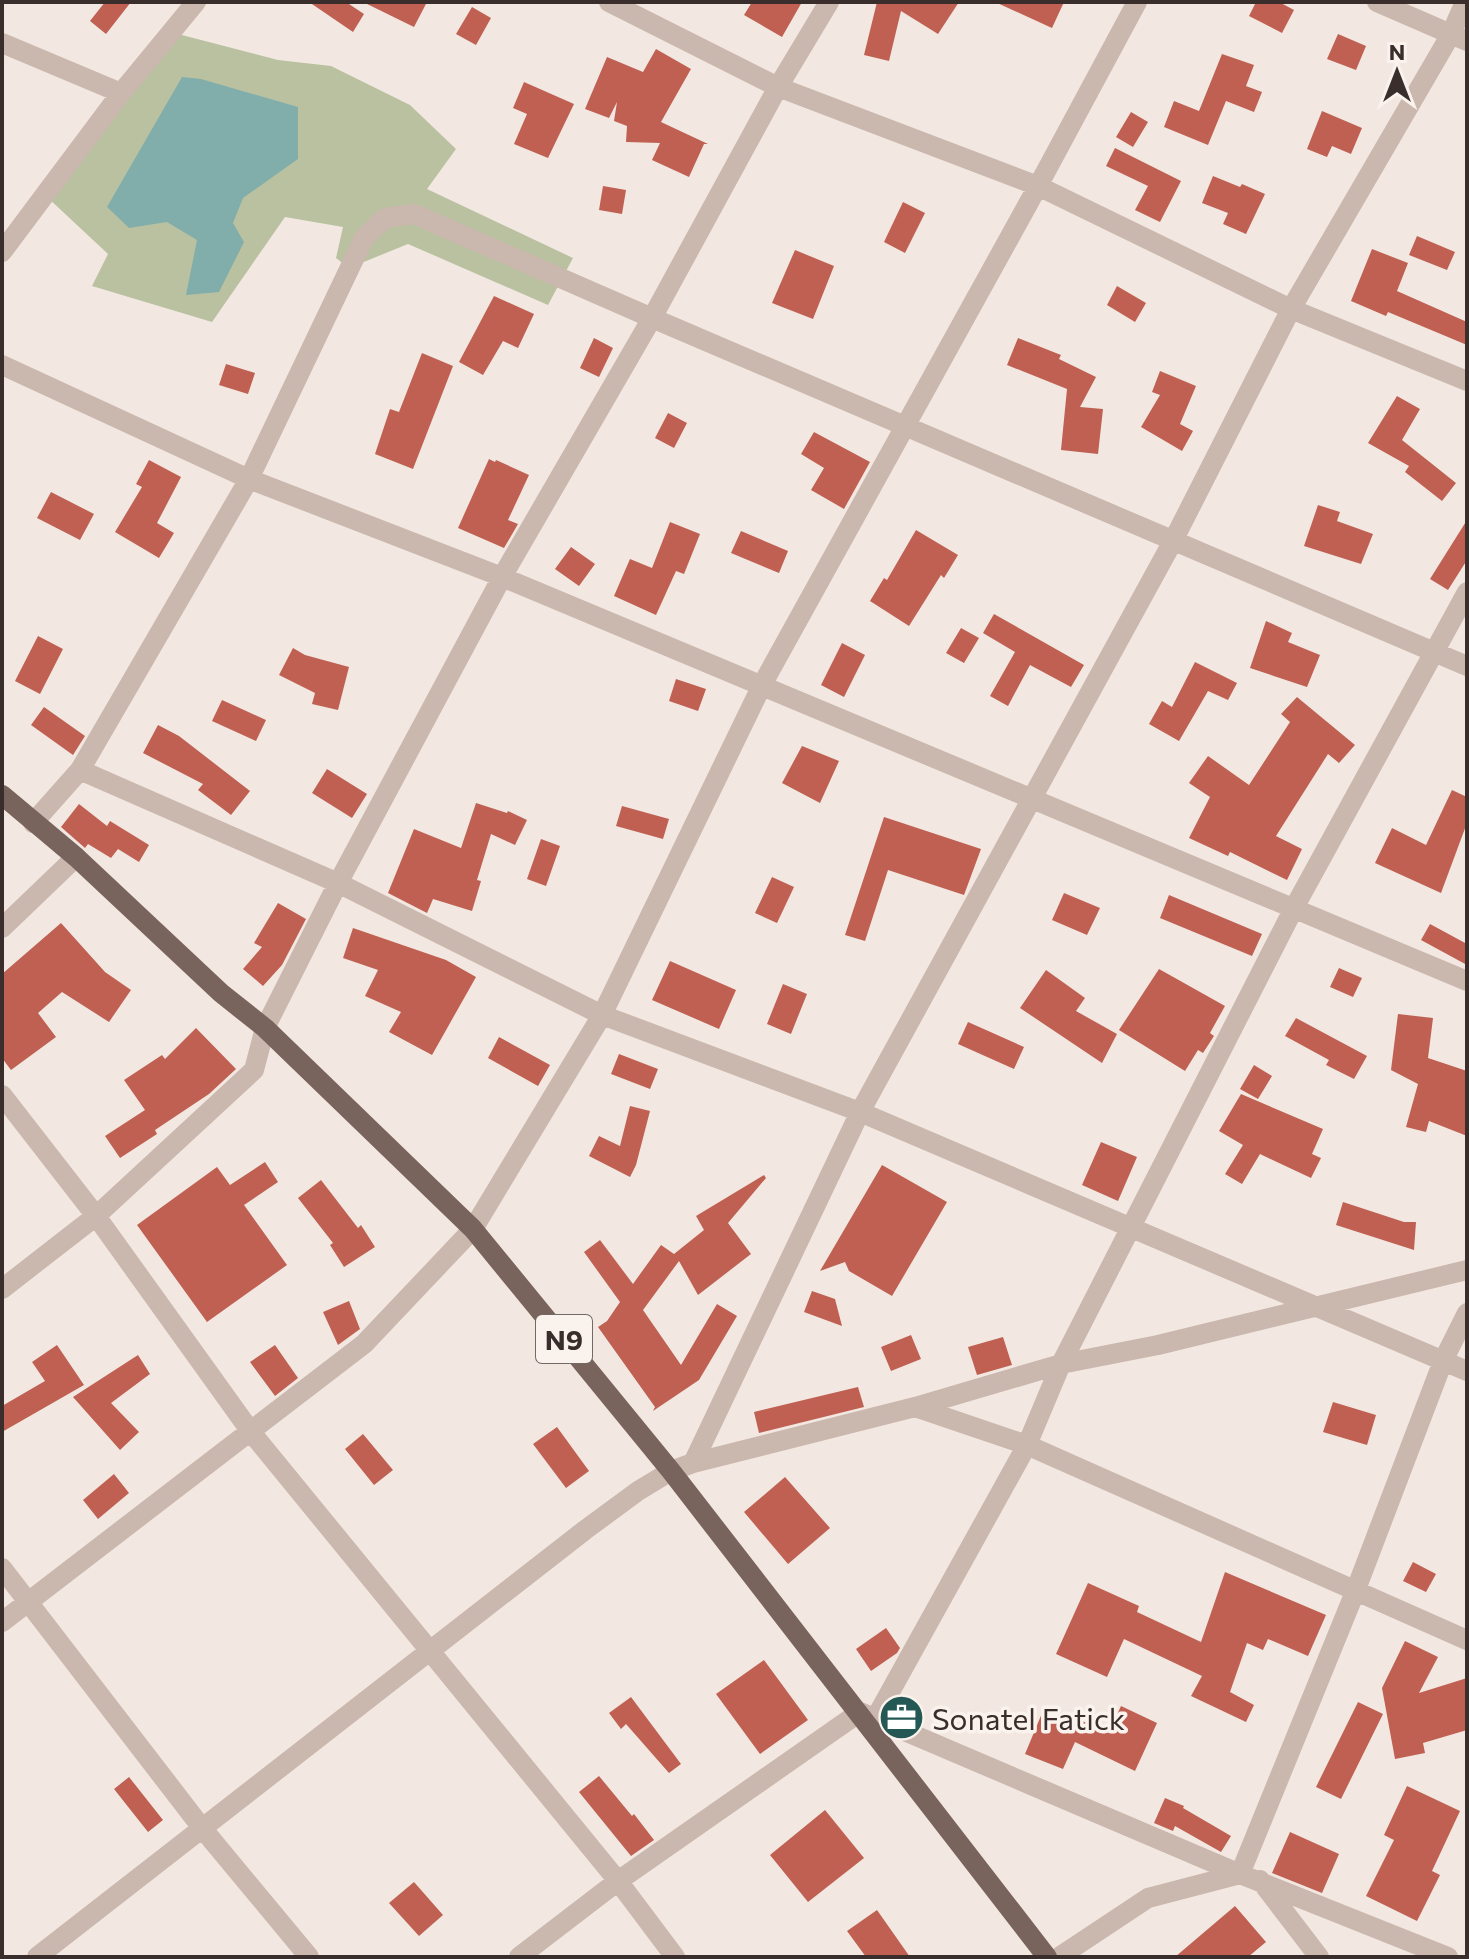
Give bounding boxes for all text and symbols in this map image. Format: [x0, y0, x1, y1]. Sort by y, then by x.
north arrow [1357, 32, 1437, 112]
text: N [1389, 38, 1405, 65]
road number: N9 [536, 1315, 592, 1363]
office icon: Sonatel Fatick [877, 1693, 925, 1741]
place label: Sonatel Fatick [932, 1699, 1125, 1736]

